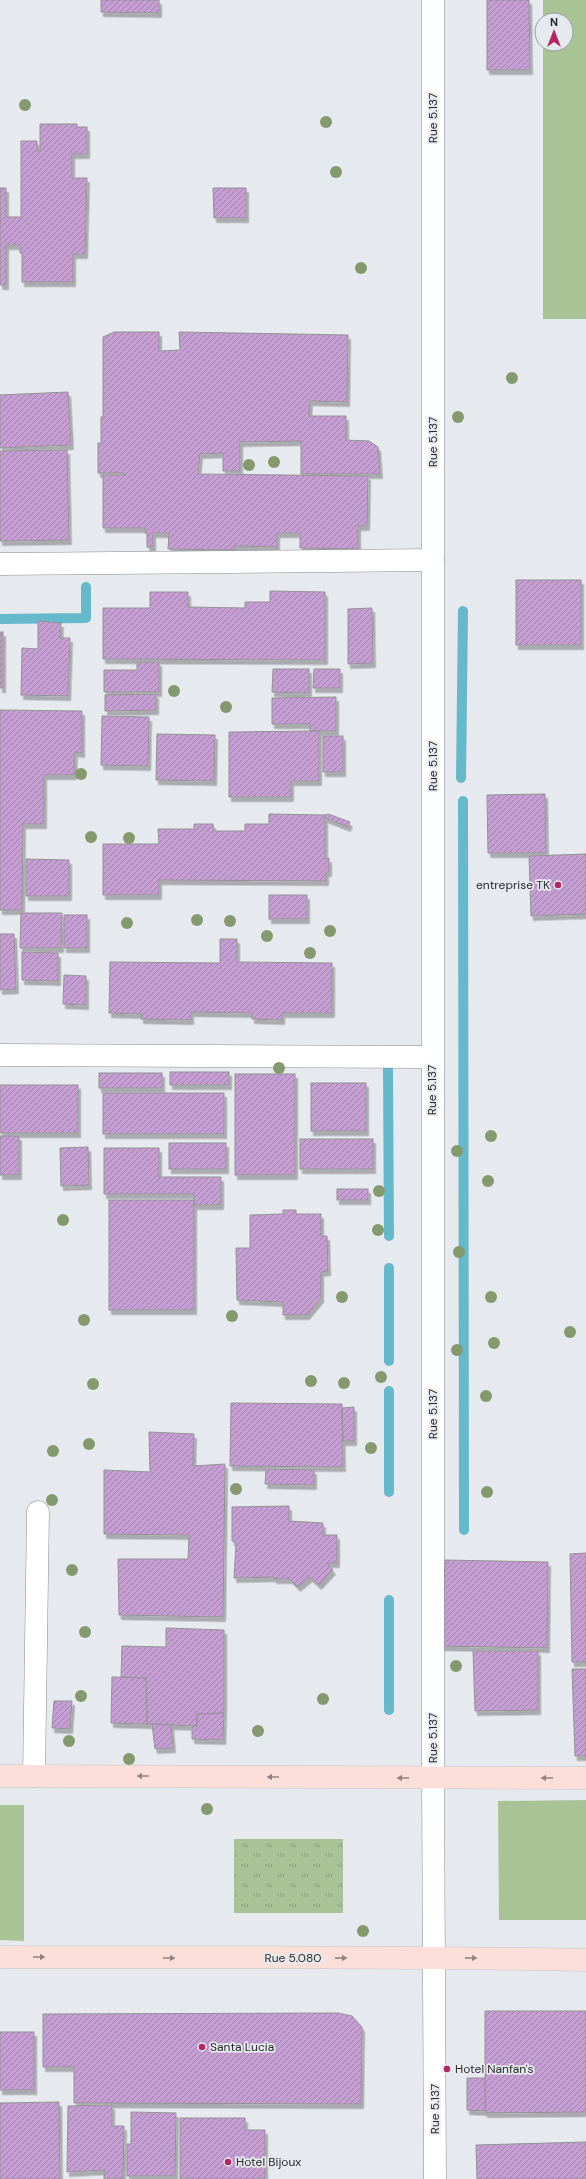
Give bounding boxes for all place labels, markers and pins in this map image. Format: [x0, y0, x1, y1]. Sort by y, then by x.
place label: entreprise TK [476, 877, 550, 893]
marker: entreprise TK [553, 880, 563, 890]
place label: Santa Lucia [210, 2039, 274, 2055]
marker: Santa Lucia [197, 2042, 207, 2052]
place label: Hotel Nanfan's [455, 2061, 534, 2077]
marker: Hotel Nanfan's [442, 2064, 452, 2074]
place label: Hotel Bijoux [236, 2154, 301, 2170]
marker: Hotel Bijoux [223, 2157, 233, 2167]

